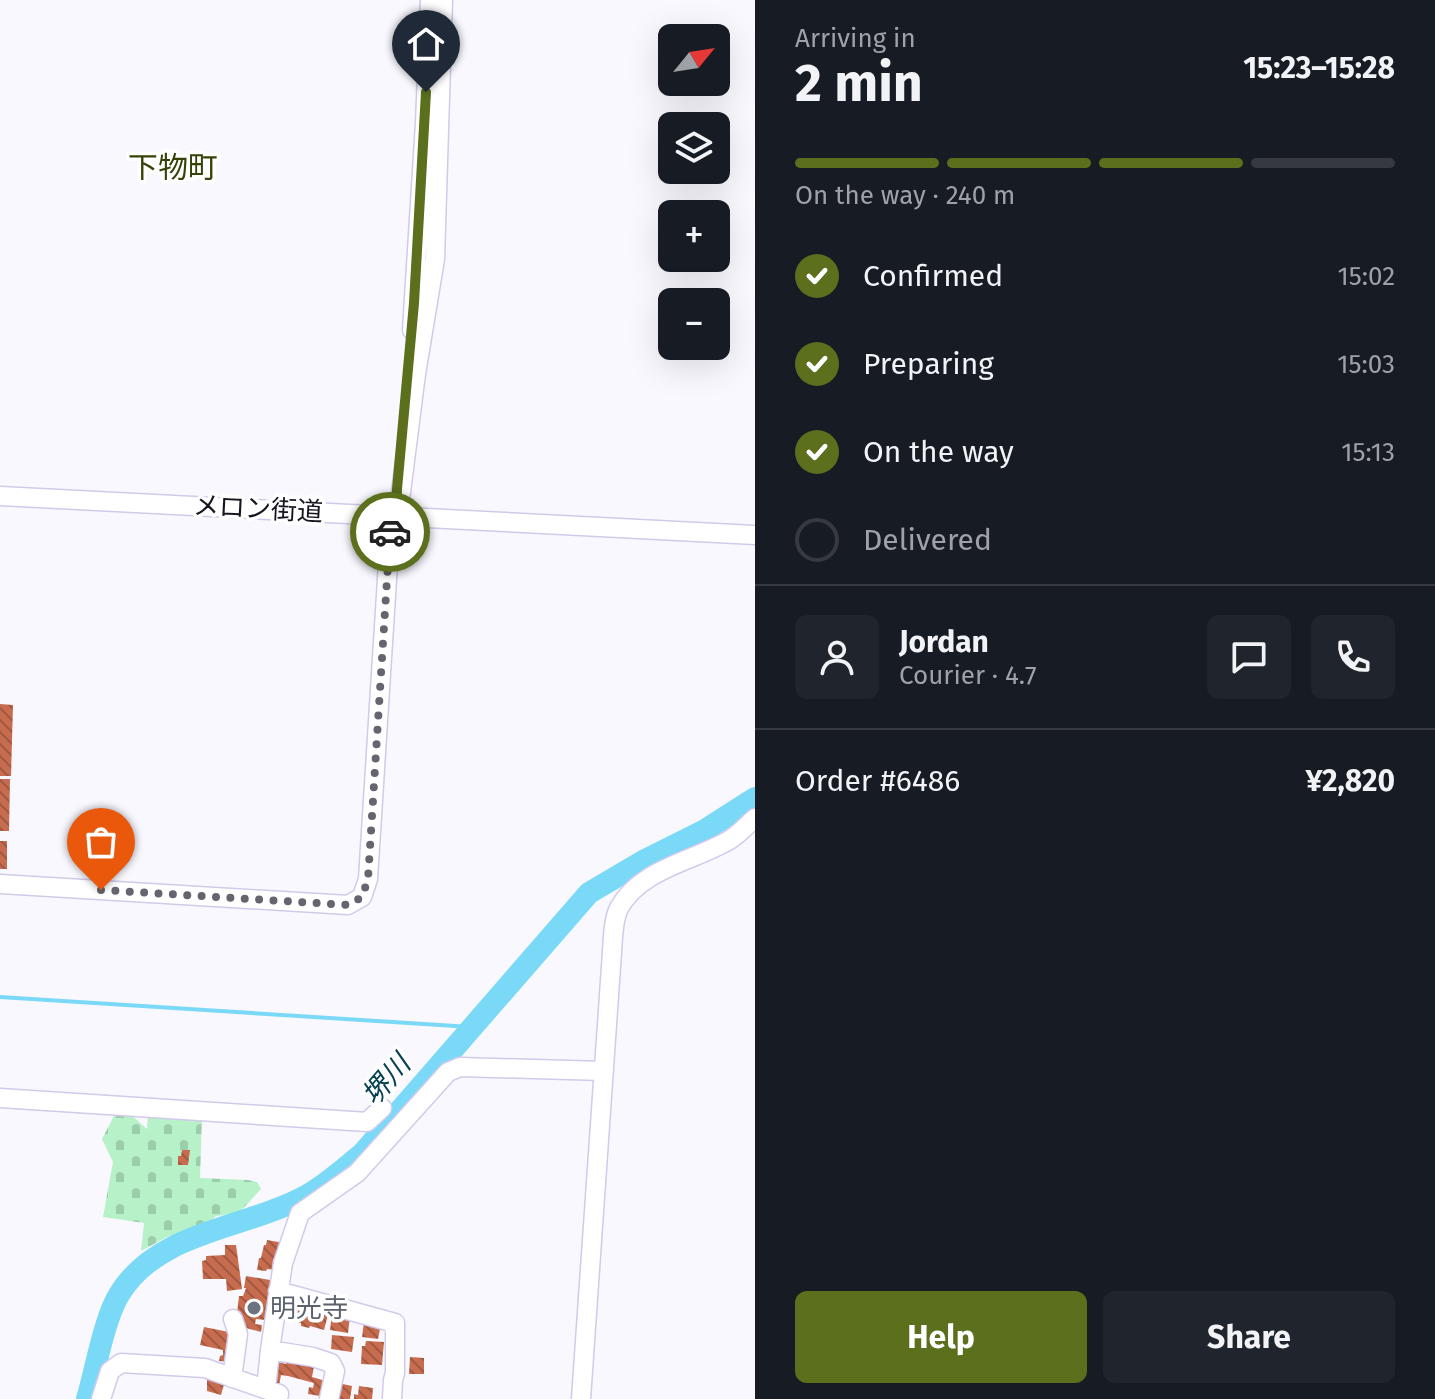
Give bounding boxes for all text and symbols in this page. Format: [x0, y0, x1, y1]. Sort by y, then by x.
pin [392, 10, 460, 92]
icon: home [404, 22, 448, 66]
text: Arriving in [795, 23, 916, 54]
north arrow [658, 24, 730, 96]
map controls [658, 24, 730, 360]
text: 15:23–15:28 [1243, 50, 1395, 86]
text: 2 min [795, 52, 923, 115]
button: layers [658, 112, 730, 184]
district label: 下物町 [128, 150, 218, 186]
text: On the way · 240 m [795, 180, 1015, 211]
button: + [658, 200, 730, 272]
icon: check [795, 254, 839, 298]
text: Confirmed [863, 258, 1003, 294]
text: 15:02 [1337, 261, 1395, 292]
button: − [658, 288, 730, 360]
icon: check [795, 342, 839, 386]
text: Preparing [863, 346, 994, 382]
text: 15:03 [1337, 349, 1395, 380]
icon: check [795, 430, 839, 474]
text: On the way [863, 434, 1014, 470]
text: 15:13 [1341, 437, 1395, 468]
street label: メロン街道 [192, 490, 324, 528]
courier [350, 492, 430, 572]
icon: car [368, 510, 412, 554]
text: Delivered [863, 522, 992, 558]
button: person [795, 615, 879, 699]
button: chat [1207, 615, 1291, 699]
button: phone [1311, 615, 1395, 699]
text: Jordan [899, 624, 989, 660]
text: Courier · 4.7 [899, 660, 1037, 691]
text: Order #6486 [795, 763, 960, 799]
text: ¥2,820 [1306, 763, 1395, 799]
pin [67, 808, 135, 890]
icon: bag [79, 820, 123, 864]
water label: 堺川 [355, 1046, 419, 1112]
button: Help [795, 1291, 1087, 1383]
button: Share [1103, 1291, 1395, 1383]
place label: 明光寺 [270, 1293, 348, 1324]
marker: 明光寺 [245, 1299, 263, 1317]

